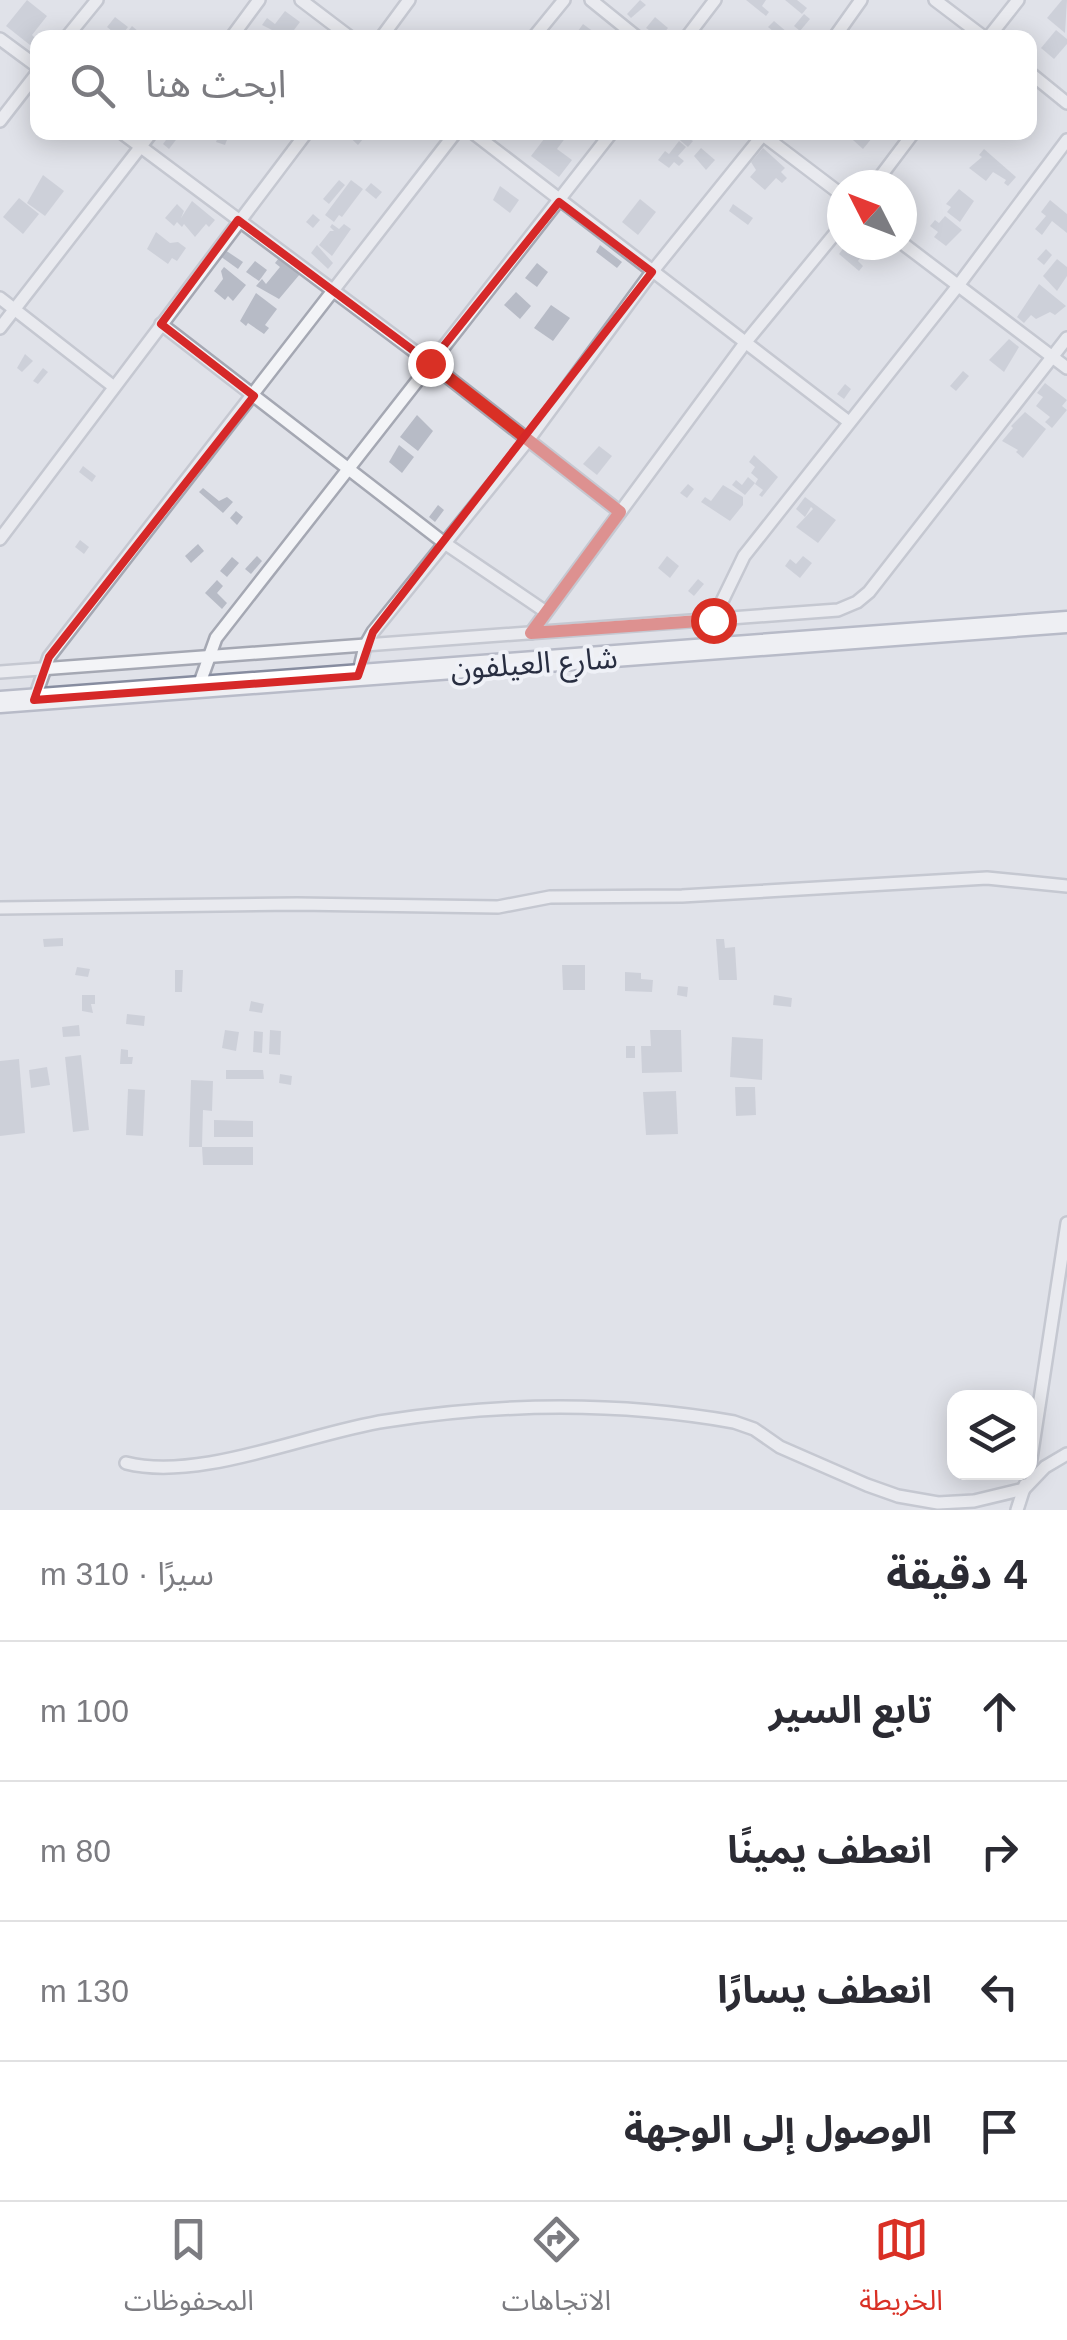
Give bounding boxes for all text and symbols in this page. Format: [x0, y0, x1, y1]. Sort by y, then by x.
search box [30, 30, 1037, 140]
icon: search [65, 58, 120, 113]
text: ابحث هنا [145, 63, 286, 105]
north arrow [827, 170, 917, 260]
route end [408, 341, 454, 387]
route start [691, 598, 737, 644]
street label: شارع العيلفون [449, 641, 619, 691]
map controls [947, 1390, 1037, 1480]
button: layers [947, 1390, 1037, 1480]
text: 4 دقيقة [886, 1551, 1027, 1598]
text: سيرًا · 310 m [40, 1556, 214, 1592]
icon: ahead [972, 1684, 1027, 1739]
text: تابع السير [769, 1689, 932, 1731]
text: 100 m [40, 1693, 129, 1729]
icon: right [972, 1824, 1027, 1879]
text: انعطف يمينًا [727, 1829, 932, 1871]
text: 80 m [40, 1833, 111, 1869]
icon: left [972, 1964, 1027, 2019]
text: انعطف يسارًا [717, 1969, 932, 2011]
text: 130 m [40, 1973, 129, 2009]
icon: arrive [972, 2104, 1027, 2159]
text: الوصول إلى الوجهة [624, 2109, 932, 2151]
tab: المحفوظات [124, 2212, 254, 2331]
tab: الاتجاهات [502, 2212, 611, 2331]
tab: الخريطة [859, 2212, 943, 2331]

